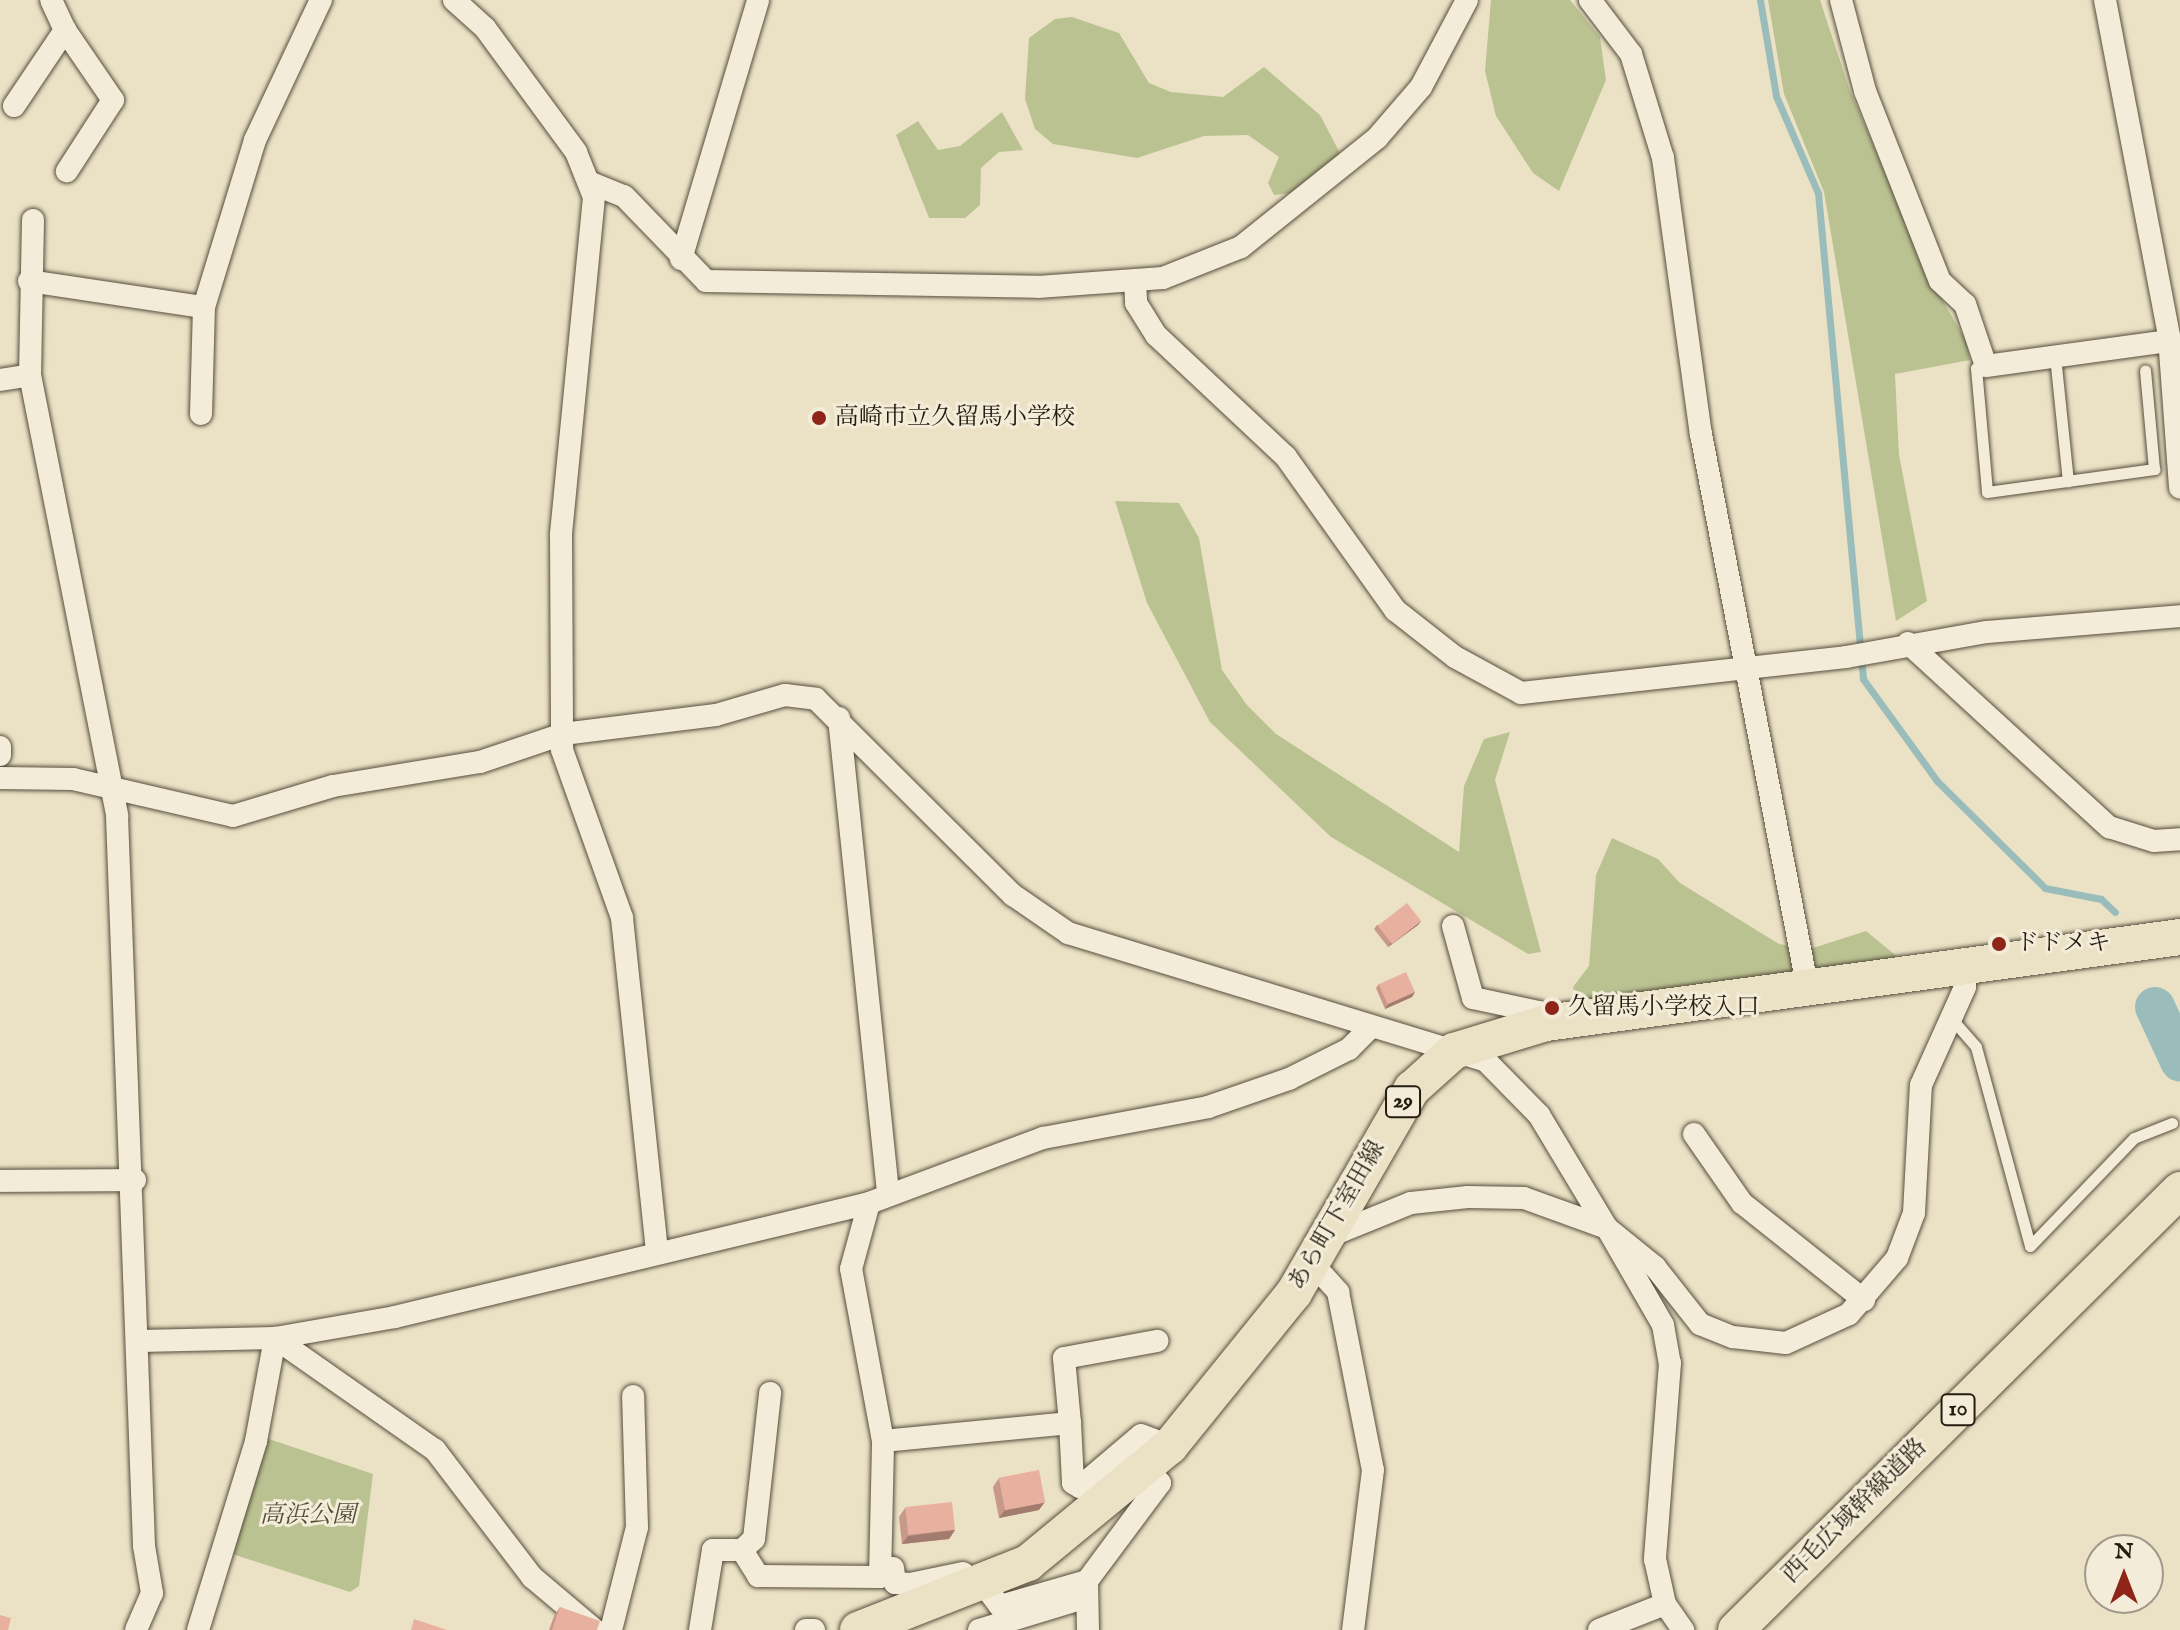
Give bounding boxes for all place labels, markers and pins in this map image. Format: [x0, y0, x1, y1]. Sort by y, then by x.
place label: 高崎市立久留馬小学校 [835, 404, 1075, 432]
marker: 高崎市立久留馬小学校 [810, 409, 828, 427]
place label: ドドメキ [2015, 930, 2111, 958]
marker: ドドメキ [1990, 935, 2008, 953]
place label: 久留馬小学校入口 [1568, 994, 1760, 1022]
marker: 久留馬小学校入口 [1543, 999, 1561, 1017]

